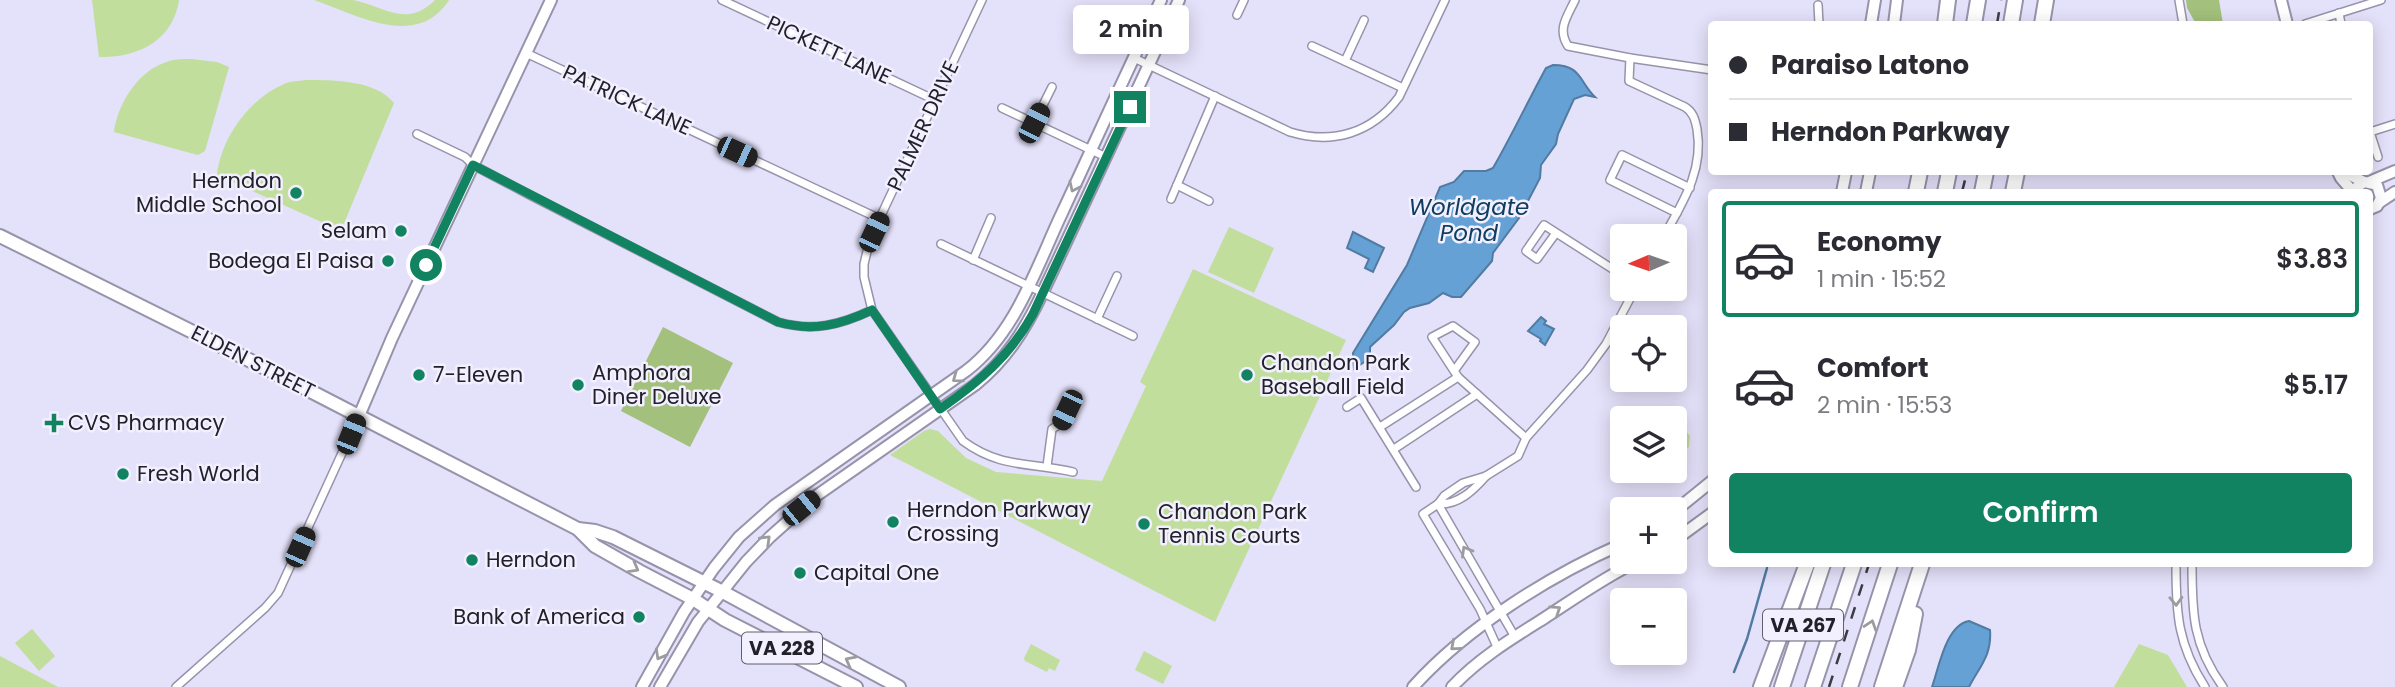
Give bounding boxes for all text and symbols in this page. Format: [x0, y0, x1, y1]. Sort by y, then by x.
callout: 2 min [1072, 6, 1188, 55]
street label: PICKETT LANE [762, 8, 896, 91]
text: 2 min [1099, 13, 1163, 45]
text: Paraiso Latono [1771, 47, 1969, 83]
street label: PALMER DRIVE [880, 56, 965, 196]
street label: PATRICK LANE [558, 57, 696, 142]
route end [1114, 91, 1146, 123]
car [1016, 100, 1053, 146]
text: Herndon Parkway [1771, 114, 2010, 150]
car [714, 134, 761, 170]
place label: Herndon Middle School [136, 166, 282, 219]
one-way arrow [1069, 180, 1083, 192]
marker: Herndon Middle School [288, 185, 304, 201]
water label: Worldgate Pond [1409, 191, 1529, 249]
car [856, 209, 893, 255]
place label: Selam [321, 216, 387, 245]
marker: Selam [393, 223, 409, 239]
north arrow [1610, 224, 1687, 301]
map controls [1610, 224, 1687, 665]
text: Economy [1817, 224, 1941, 260]
icon: car [1733, 228, 1796, 291]
text: $3.83 [2276, 241, 2348, 277]
place label: Bodega El Paisa [208, 246, 374, 275]
route start [410, 249, 442, 281]
marker: Bodega El Paisa [380, 253, 396, 269]
text: 1 min · 15:52 [1817, 263, 1946, 295]
button: locate [1610, 315, 1687, 392]
street label: ELDEN STREET [186, 318, 320, 405]
place label: Chandon Park Baseball Field [1261, 348, 1410, 401]
text: Comfort [1817, 350, 1929, 386]
icon: car [1733, 354, 1796, 417]
place label: Amphora Diner Deluxe [592, 358, 721, 411]
place label: 7-Eleven [433, 360, 523, 389]
marker: 7-Eleven [411, 367, 427, 383]
marker: Chandon Park Baseball Field [1239, 367, 1255, 383]
text: $5.17 [2284, 367, 2348, 403]
one-way arrow [952, 370, 965, 382]
marker: Amphora Diner Deluxe [570, 377, 586, 393]
car [1049, 387, 1086, 433]
text: 2 min · 15:53 [1817, 389, 1952, 421]
button: layers [1610, 406, 1687, 483]
place label: CVS Pharmacy [68, 408, 225, 437]
car [334, 411, 369, 457]
marker: CVS Pharmacy [46, 415, 62, 431]
place label: Fresh World [137, 459, 260, 488]
marker: Fresh World [115, 466, 131, 482]
button: Confirm [1729, 473, 2352, 553]
car [779, 487, 824, 529]
place label: Herndon Parkway Crossing [907, 495, 1091, 548]
place label: Chandon Park Tennis Courts [1158, 497, 1307, 550]
button: + [1610, 497, 1687, 574]
marker: Herndon Parkway Crossing [885, 514, 901, 530]
marker: Chandon Park Tennis Courts [1136, 516, 1152, 532]
car [282, 524, 319, 570]
one-way arrow [758, 536, 771, 549]
place label: Herndon [486, 545, 576, 574]
one-way arrow [1461, 546, 1474, 559]
marker: Herndon [464, 552, 480, 568]
place label: Capital One [814, 558, 939, 587]
one-way arrow [627, 560, 639, 573]
marker: Capital One [792, 565, 808, 581]
button: − [1610, 588, 1687, 665]
one-way arrow [2169, 596, 2184, 607]
place label: Bank of America [453, 602, 625, 631]
one-way arrow [1548, 606, 1561, 619]
marker: Bank of America [631, 609, 647, 625]
road number: VA 267 [1763, 610, 1843, 640]
one-way arrow [1863, 620, 1877, 632]
road number: VA 228 [742, 632, 822, 664]
one-way arrow [1450, 638, 1463, 650]
one-way arrow [655, 648, 668, 661]
one-way arrow [845, 655, 857, 669]

